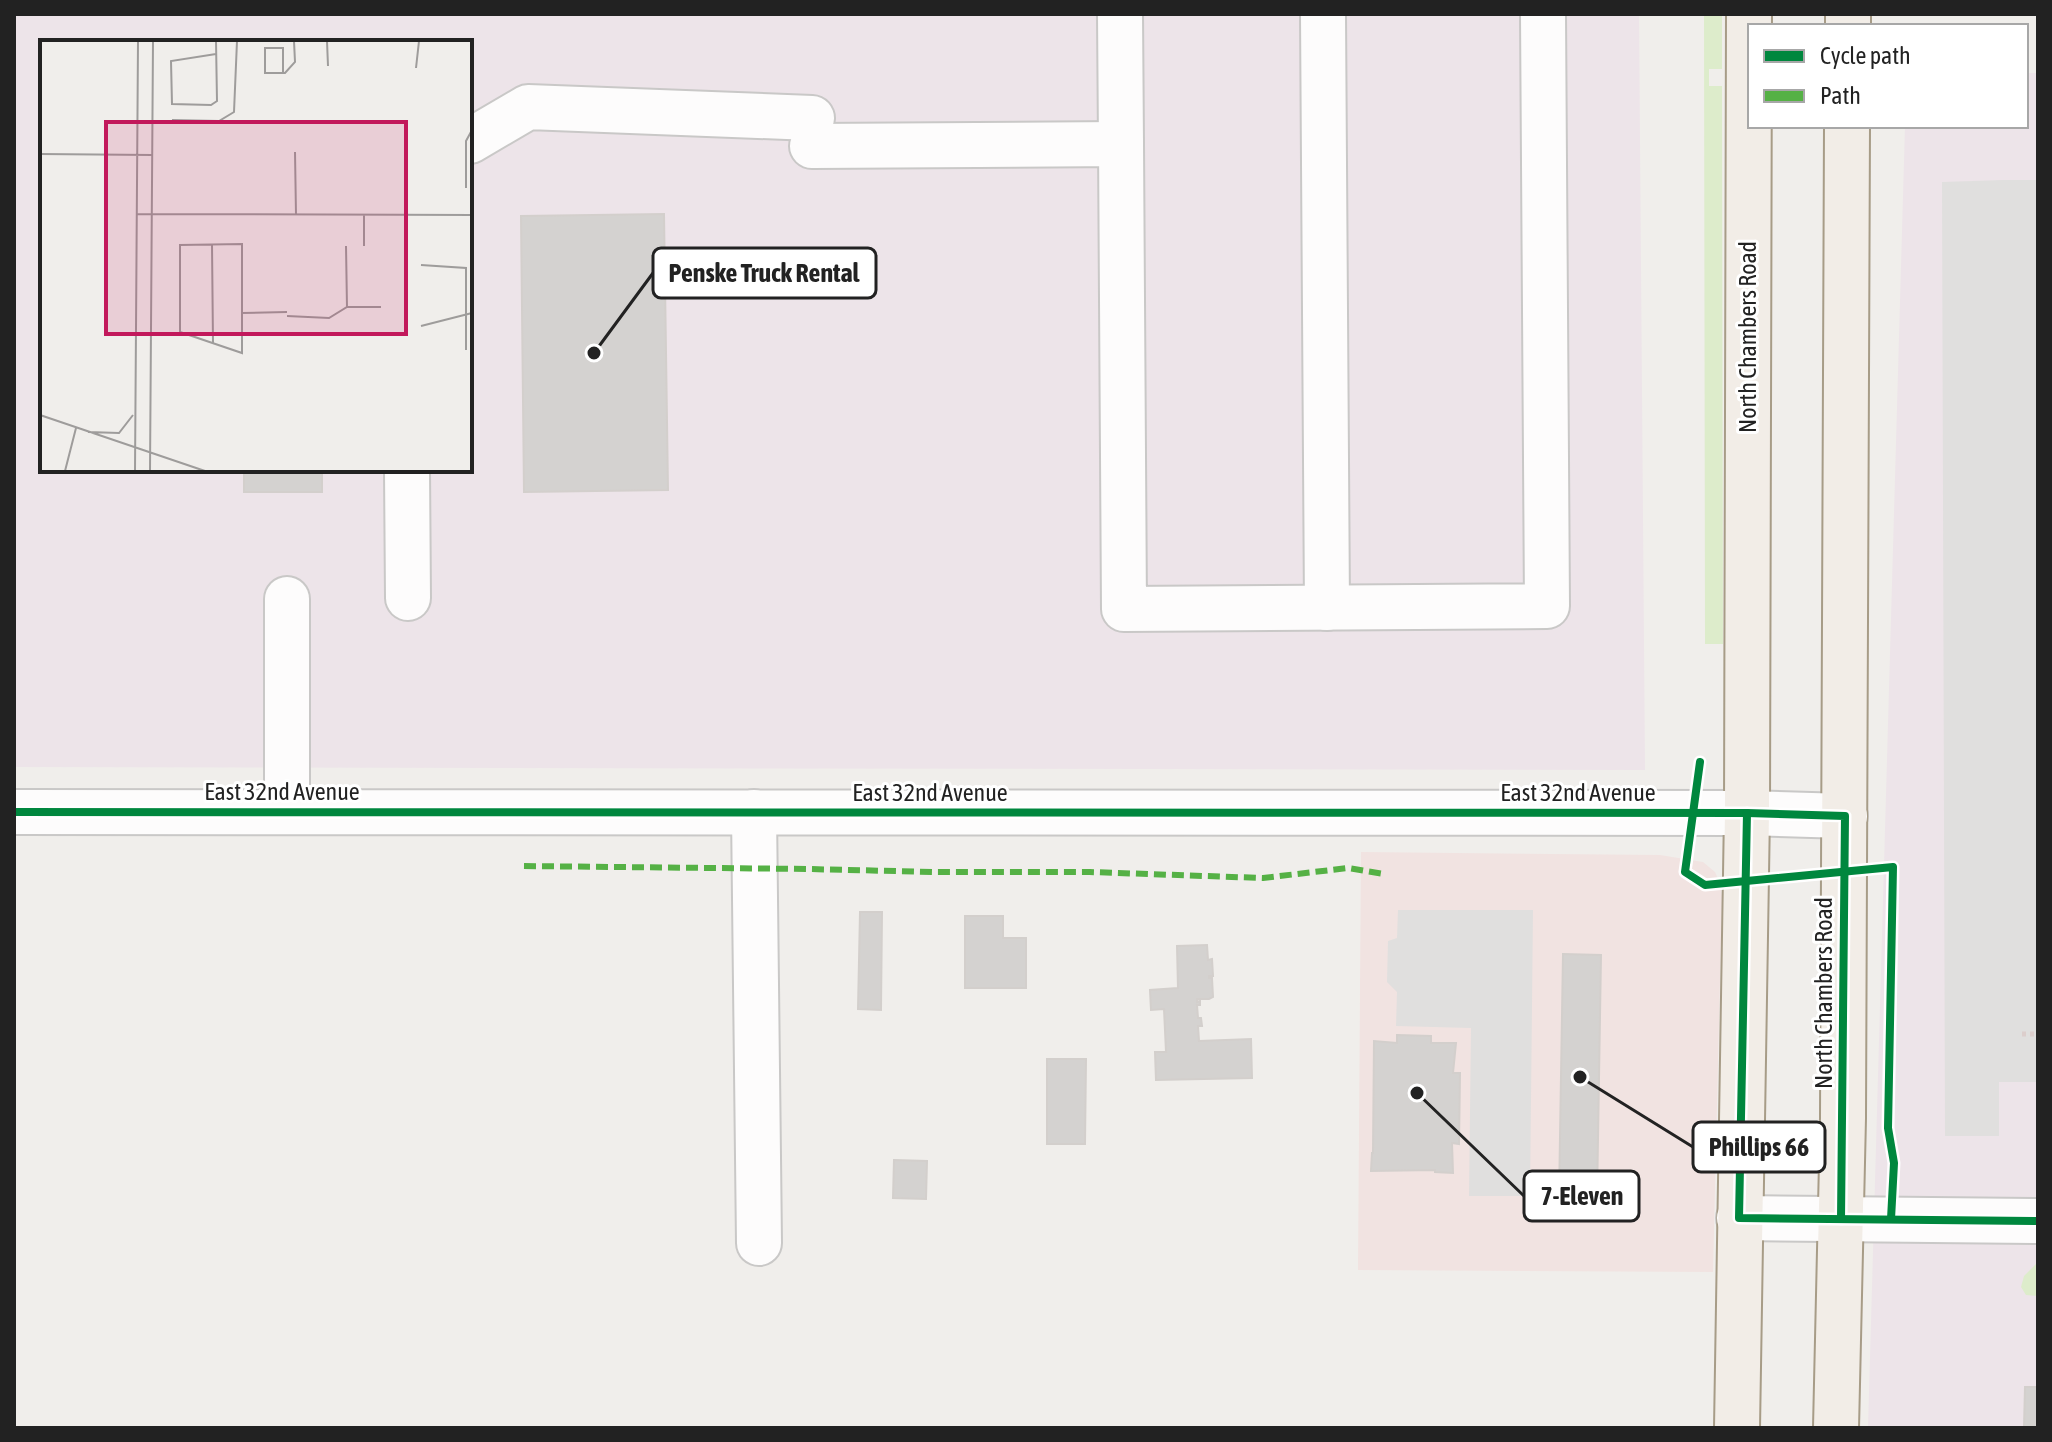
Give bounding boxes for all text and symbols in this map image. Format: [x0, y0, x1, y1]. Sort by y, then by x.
legend [1748, 24, 2028, 128]
inset map [40, 40, 472, 472]
text: Cycle path [1820, 42, 1911, 69]
text: Path [1820, 82, 1861, 109]
street label: North Chambers Road [1734, 241, 1761, 433]
callout: Penske Truck Rental [653, 248, 876, 298]
text: Penske Truck Rental [669, 258, 861, 288]
street label: East 32nd Avenue [204, 778, 360, 805]
street label: East 32nd Avenue [852, 779, 1008, 806]
street label: East 32nd Avenue [1500, 779, 1656, 806]
street label: North Chambers Road [1810, 897, 1837, 1089]
callout: Phillips 66 [1693, 1122, 1825, 1172]
text: Phillips 66 [1709, 1132, 1809, 1162]
callout: 7-Eleven [1524, 1171, 1639, 1221]
text: 7-Eleven [1541, 1181, 1623, 1211]

